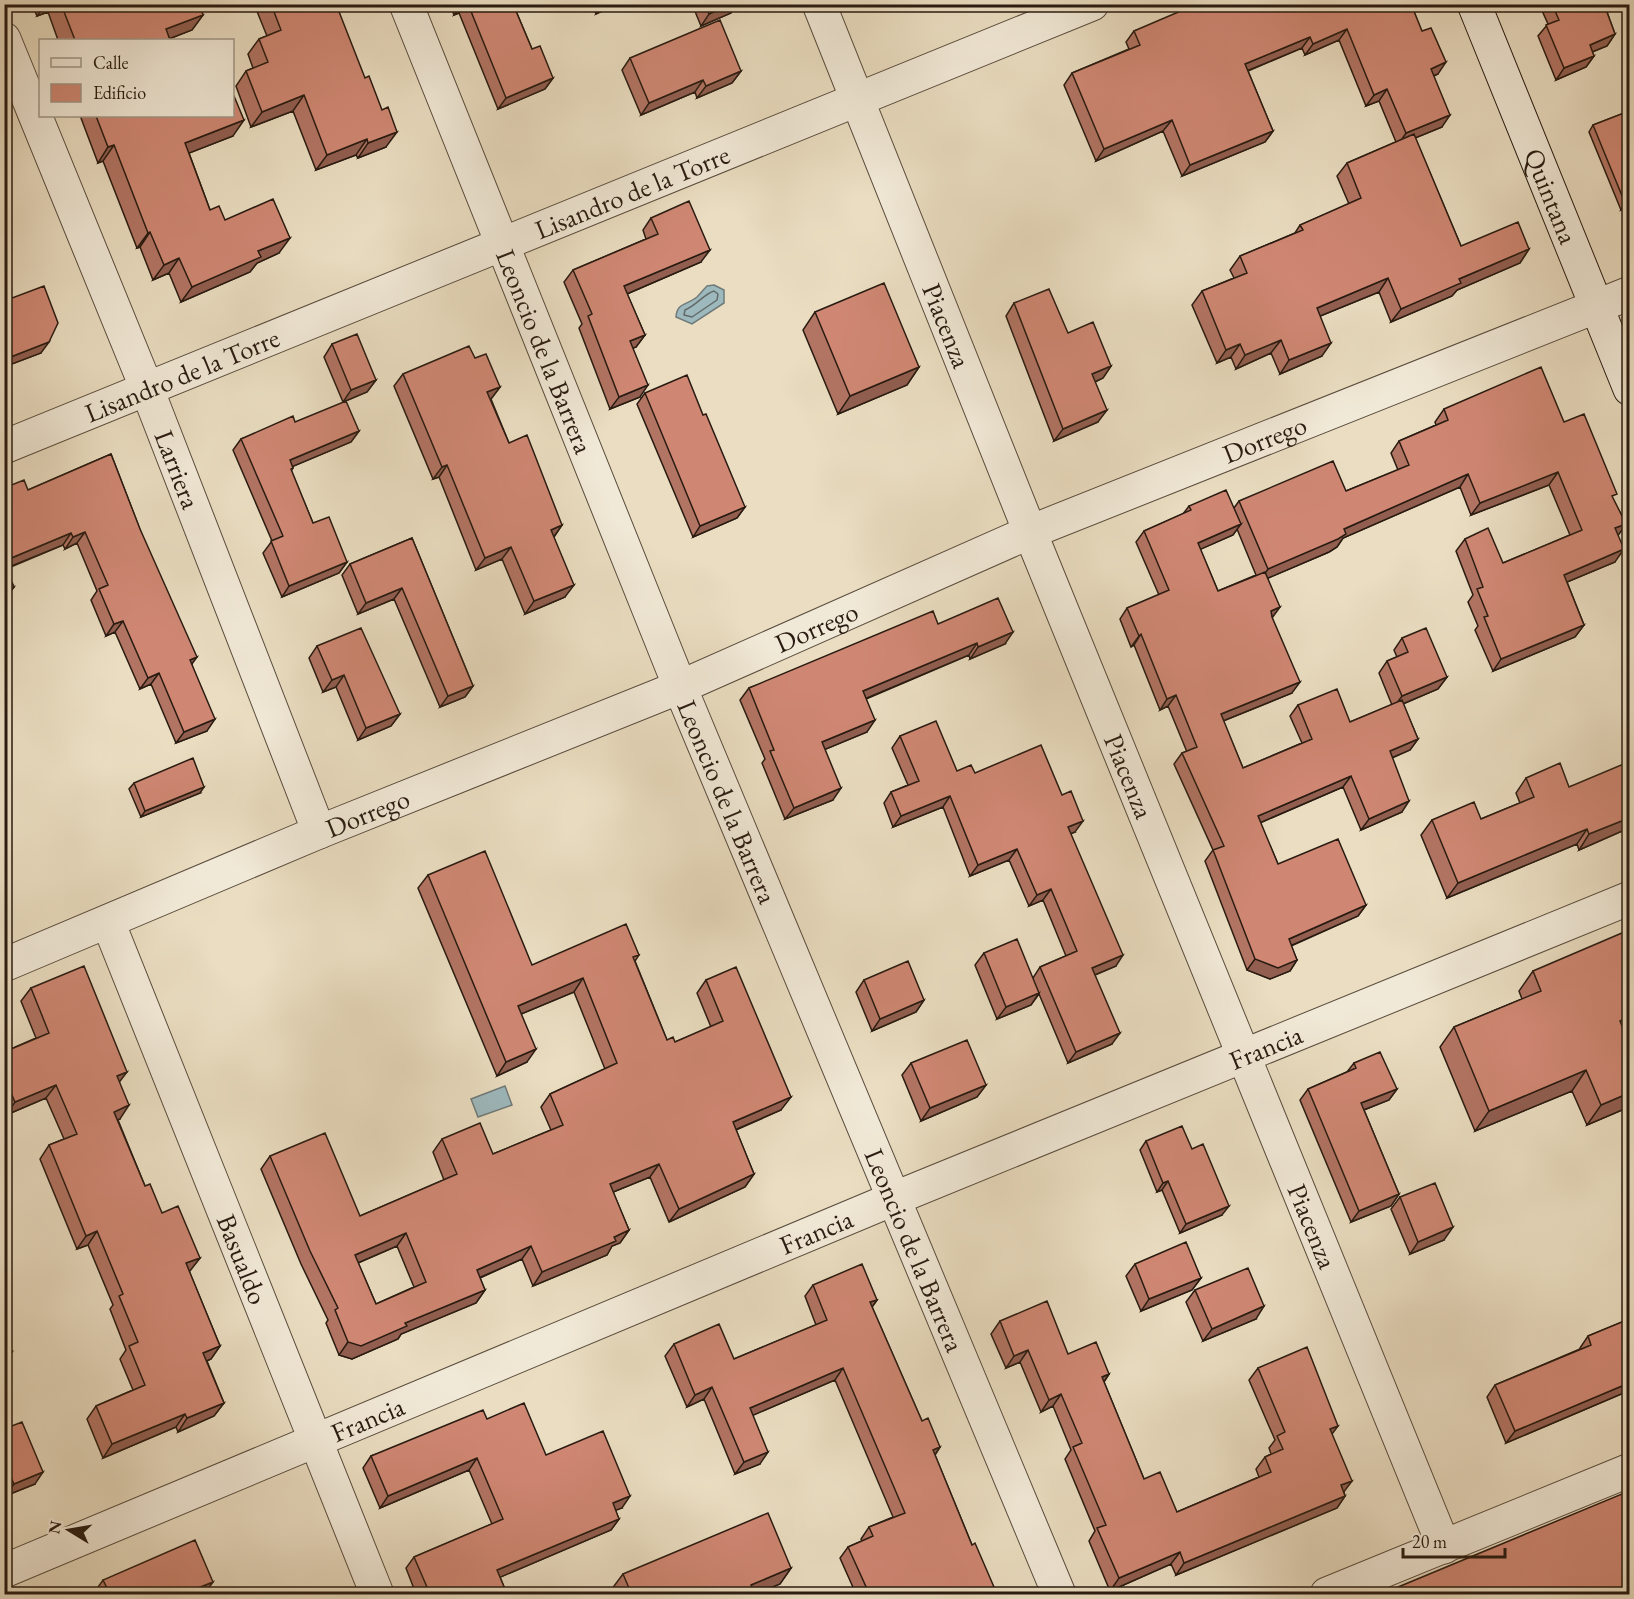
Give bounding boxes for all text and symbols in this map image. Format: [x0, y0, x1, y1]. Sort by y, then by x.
legend [39, 39, 234, 117]
text: Calle [93, 51, 129, 74]
text: Edificio [93, 81, 146, 104]
street label: Lisandro de la Torre [529, 136, 734, 247]
street label: Quintana [1517, 143, 1587, 249]
street label: Leoncio de la Barrera [489, 244, 602, 459]
street label: Piacenza [915, 278, 980, 373]
street label: Lisandro de la Torre [79, 319, 284, 430]
street label: Dorrego [1217, 406, 1311, 471]
street label: Larriera [147, 425, 209, 514]
street label: Dorrego [769, 593, 863, 660]
street label: Leoncio de la Barrera [670, 694, 786, 909]
street label: Piacenza [1097, 728, 1162, 824]
street label: Dorrego [320, 780, 414, 845]
street label: Francia [1224, 1016, 1308, 1078]
street label: Leoncio de la Barrera [857, 1143, 973, 1357]
street label: Piacenza [1280, 1178, 1346, 1274]
street label: Francia [774, 1200, 858, 1262]
street label: Basualdo [209, 1209, 277, 1309]
street label: Francia [326, 1388, 410, 1450]
north arrow [39, 1500, 99, 1560]
text: N [43, 1519, 66, 1536]
scale bar [1403, 1521, 1505, 1559]
text: 20 m [1412, 1530, 1447, 1553]

